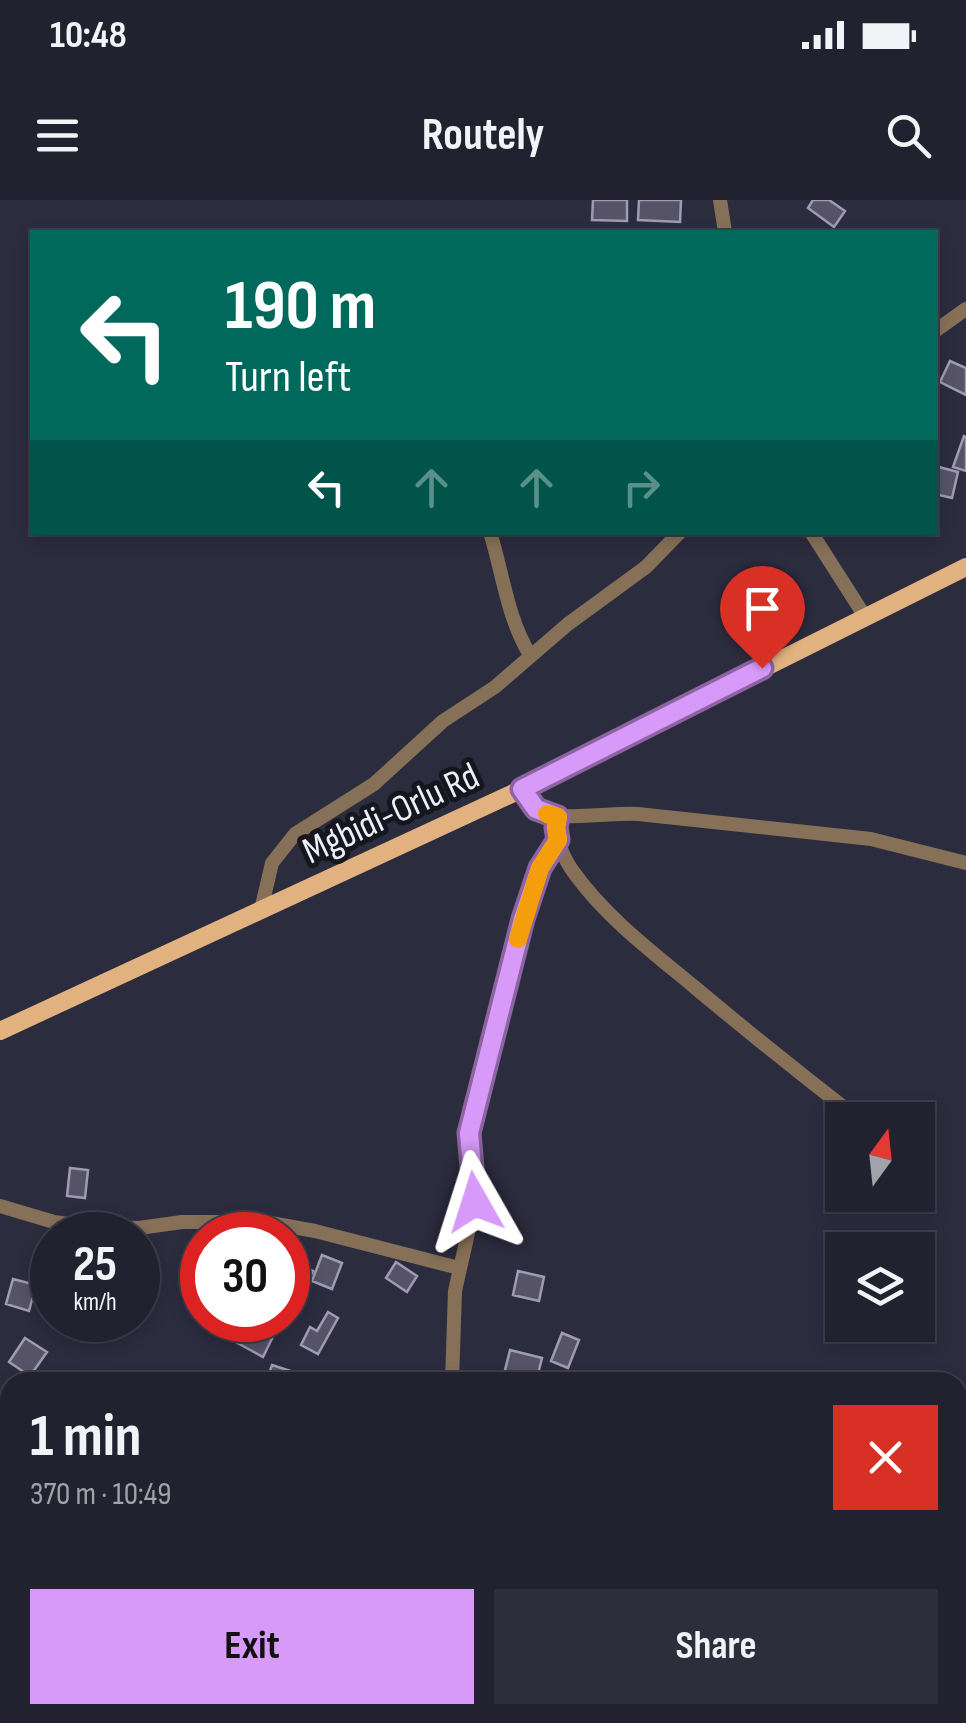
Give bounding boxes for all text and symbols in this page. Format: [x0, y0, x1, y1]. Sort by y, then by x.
text: 10:48 [50, 13, 127, 58]
icon: menu [30, 108, 85, 163]
text: Routely [422, 108, 544, 163]
icon: search [881, 108, 936, 163]
text: 190 m [225, 265, 376, 349]
icon: left [60, 270, 190, 400]
text: Turn left [225, 350, 351, 405]
icon: left [299, 460, 354, 515]
icon: ahead [404, 460, 459, 515]
icon: ahead [509, 460, 564, 515]
icon: right [614, 460, 669, 515]
pin [720, 566, 805, 669]
icon: arrive [735, 581, 790, 636]
street label: Mgbidi-Orlu Rd [296, 754, 486, 874]
north arrow [825, 1102, 935, 1212]
map controls [825, 1102, 935, 1342]
position arrow [423, 1150, 527, 1254]
speed limit sign: 30 [180, 1212, 310, 1342]
button: layers [825, 1232, 935, 1342]
text: 25 [73, 1235, 117, 1295]
text: km/h [73, 1287, 117, 1318]
text: 1 min [30, 1401, 142, 1473]
button: close [833, 1405, 938, 1510]
text: 370 m · 10:49 [30, 1475, 171, 1514]
button: Exit [30, 1589, 474, 1704]
button: Share [494, 1589, 938, 1704]

